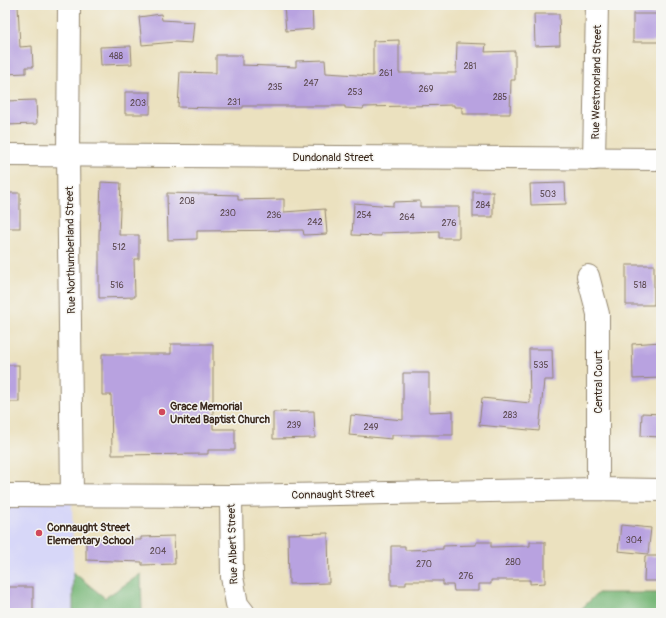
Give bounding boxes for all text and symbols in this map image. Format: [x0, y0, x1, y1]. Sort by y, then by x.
street label: Rue Westmorland Street [589, 24, 604, 139]
house number: 488 [109, 51, 124, 62]
house number: 281 [463, 61, 477, 72]
house number: 261 [379, 68, 393, 79]
house number: 247 [303, 78, 319, 89]
house number: 235 [268, 82, 282, 93]
house number: 269 [419, 84, 434, 95]
house number: 253 [348, 87, 362, 98]
house number: 285 [493, 92, 507, 103]
house number: 231 [227, 97, 241, 108]
house number: 203 [130, 98, 146, 109]
street label: Dundonald Street [293, 151, 374, 164]
street label: Rue Northumberland Street [63, 186, 78, 314]
house number: 503 [540, 189, 556, 200]
house number: 208 [179, 196, 195, 207]
house number: 284 [476, 200, 491, 211]
house number: 230 [220, 208, 236, 219]
house number: 236 [266, 210, 282, 221]
house number: 254 [356, 210, 372, 221]
house number: 264 [399, 212, 416, 223]
house number: 242 [307, 217, 323, 228]
house number: 276 [441, 218, 457, 229]
house number: 512 [112, 242, 126, 253]
house number: 516 [110, 280, 124, 291]
house number: 518 [634, 280, 647, 291]
street label: Central Court [592, 350, 605, 414]
house number: 535 [534, 360, 549, 371]
place label: Grace Memorial United Baptist Church [170, 400, 270, 426]
marker: Grace Memorial United Baptist Church [157, 407, 167, 417]
house number: 283 [503, 410, 517, 421]
house number: 239 [287, 420, 302, 431]
house number: 249 [364, 422, 379, 433]
street label: Connaught Street [291, 487, 375, 502]
street label: Rue Albert Street [225, 503, 240, 585]
place label: Connaught Street Elementary School [47, 521, 134, 547]
marker: Connaught Street Elementary School [34, 528, 44, 538]
house number: 304 [626, 535, 643, 546]
house number: 204 [150, 546, 167, 557]
house number: 280 [505, 557, 521, 568]
house number: 270 [416, 559, 432, 570]
house number: 276 [458, 571, 474, 582]

